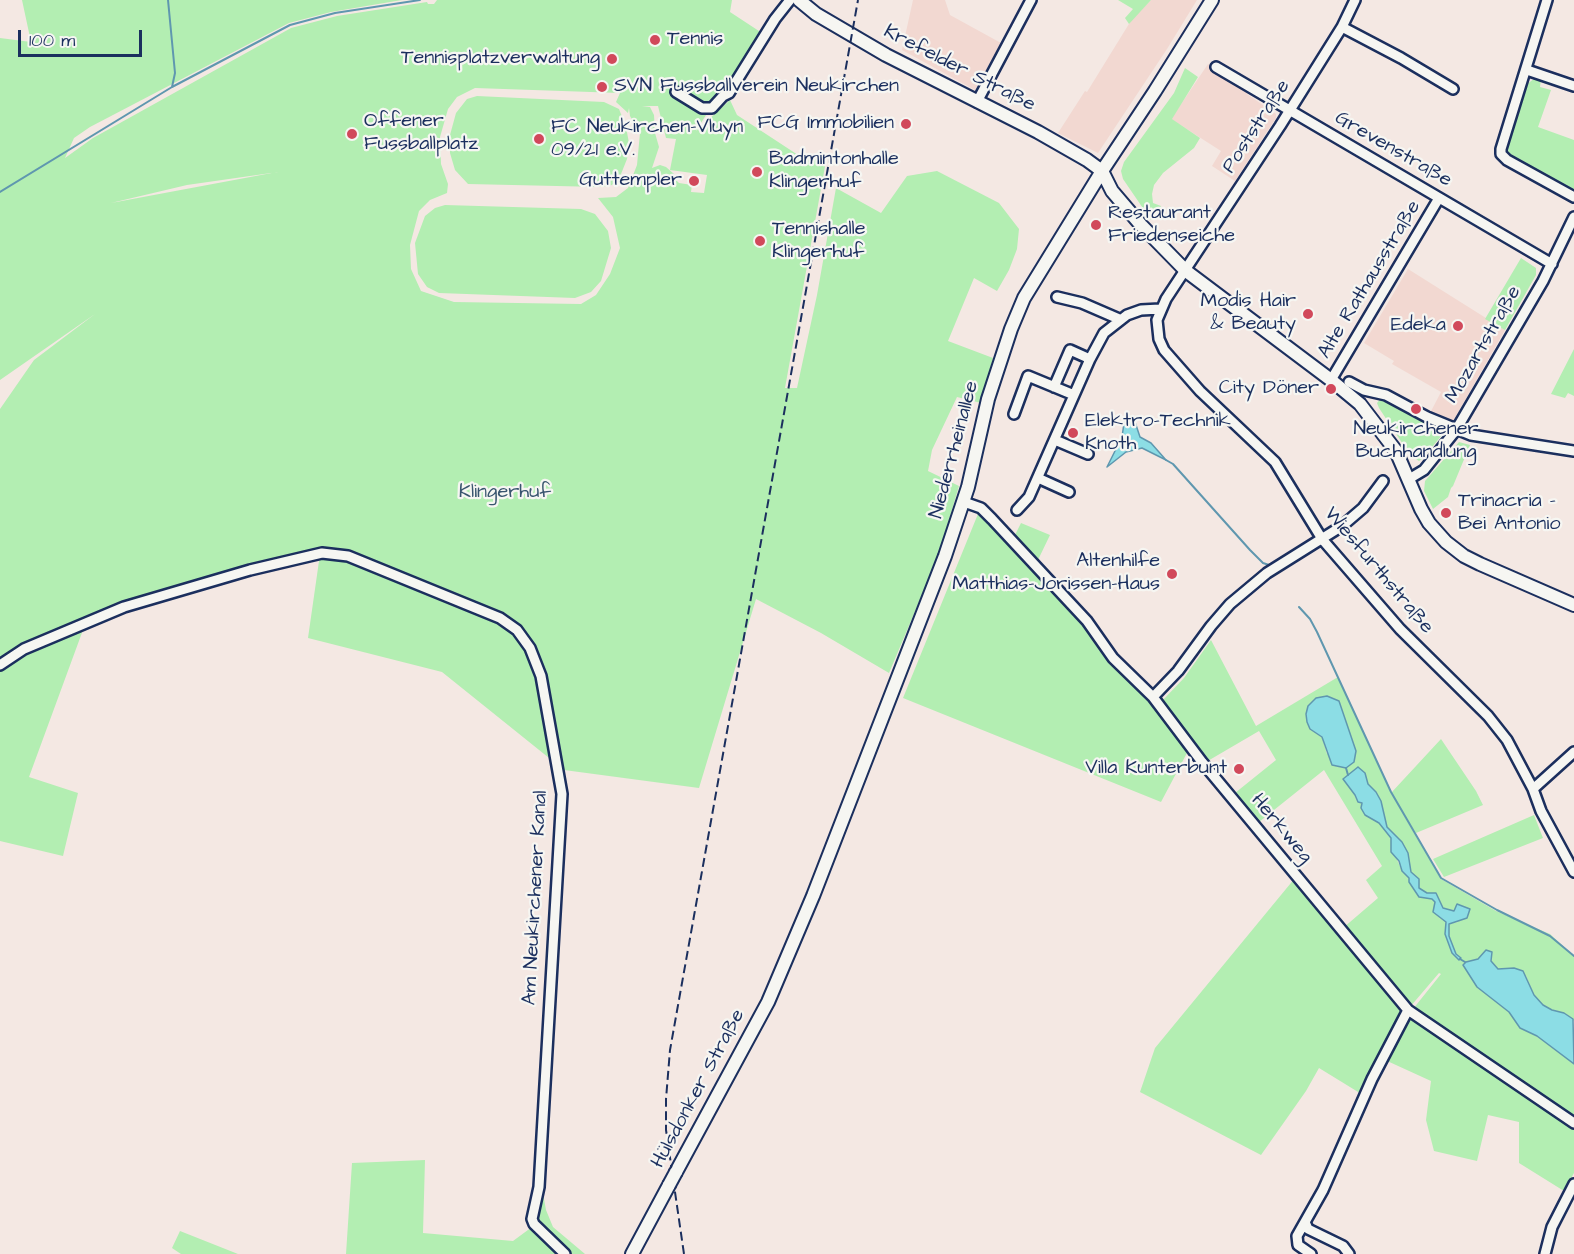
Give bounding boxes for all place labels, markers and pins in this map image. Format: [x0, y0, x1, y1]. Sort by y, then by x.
place label: Tennis [667, 28, 723, 52]
marker: Tennis [648, 33, 662, 47]
place label: Tennisplatzverwaltung [401, 47, 600, 71]
marker: Tennisplatzverwaltung [605, 52, 619, 66]
place label: SVN Fussballverein Neukirchen [614, 75, 899, 99]
marker: SVN Fussballverein Neukirchen [595, 80, 609, 94]
place label: Offener Fussballplatz [364, 110, 478, 157]
place label: FCG Immobilien [757, 112, 894, 136]
place label: FC Neukirchen-Vluyn 09/21 e.V. [551, 116, 743, 163]
marker: FCG Immobilien [899, 117, 913, 131]
marker: Offener Fussballplatz [345, 127, 359, 141]
marker: FC Neukirchen-Vluyn 09/21 e.V. [532, 132, 546, 146]
place label: Badmintonhalle Klingerhuf [769, 148, 899, 195]
marker: Badmintonhalle Klingerhuf [750, 165, 764, 179]
place label: Guttempler [579, 169, 682, 193]
marker: Guttempler [687, 174, 701, 188]
place label: Restaurant Friedenseiche [1108, 202, 1235, 249]
place label: Tennishalle Klingerhuf [772, 218, 866, 265]
marker: Restaurant Friedenseiche [1089, 218, 1103, 232]
marker: Tennishalle Klingerhuf [753, 234, 767, 248]
place label: Modis Hair & Beauty [1201, 290, 1296, 337]
marker: Modis Hair & Beauty [1301, 307, 1315, 321]
place label: Edeka [1391, 314, 1446, 338]
marker: Edeka [1451, 319, 1465, 333]
place label: City Döner [1219, 377, 1319, 401]
marker: City Döner [1324, 382, 1338, 396]
marker: Neukirchener Buchhandlung [1409, 402, 1423, 416]
place label: Elektro-Technik Knoth [1085, 410, 1231, 457]
place label: Neukirchener Buchhandlung [1353, 418, 1479, 465]
marker: Elektro-Technik Knoth [1066, 426, 1080, 440]
place label: Trinacria - Bei Antonio [1458, 490, 1560, 537]
marker: Trinacria - Bei Antonio [1439, 506, 1453, 520]
place label: Altenhilfe Matthias-Jorissen-Haus [952, 550, 1160, 597]
marker: Altenhilfe Matthias-Jorissen-Haus [1165, 567, 1179, 581]
place label: Villa Kunterbunt [1085, 757, 1227, 781]
marker: Villa Kunterbunt [1232, 762, 1246, 776]

